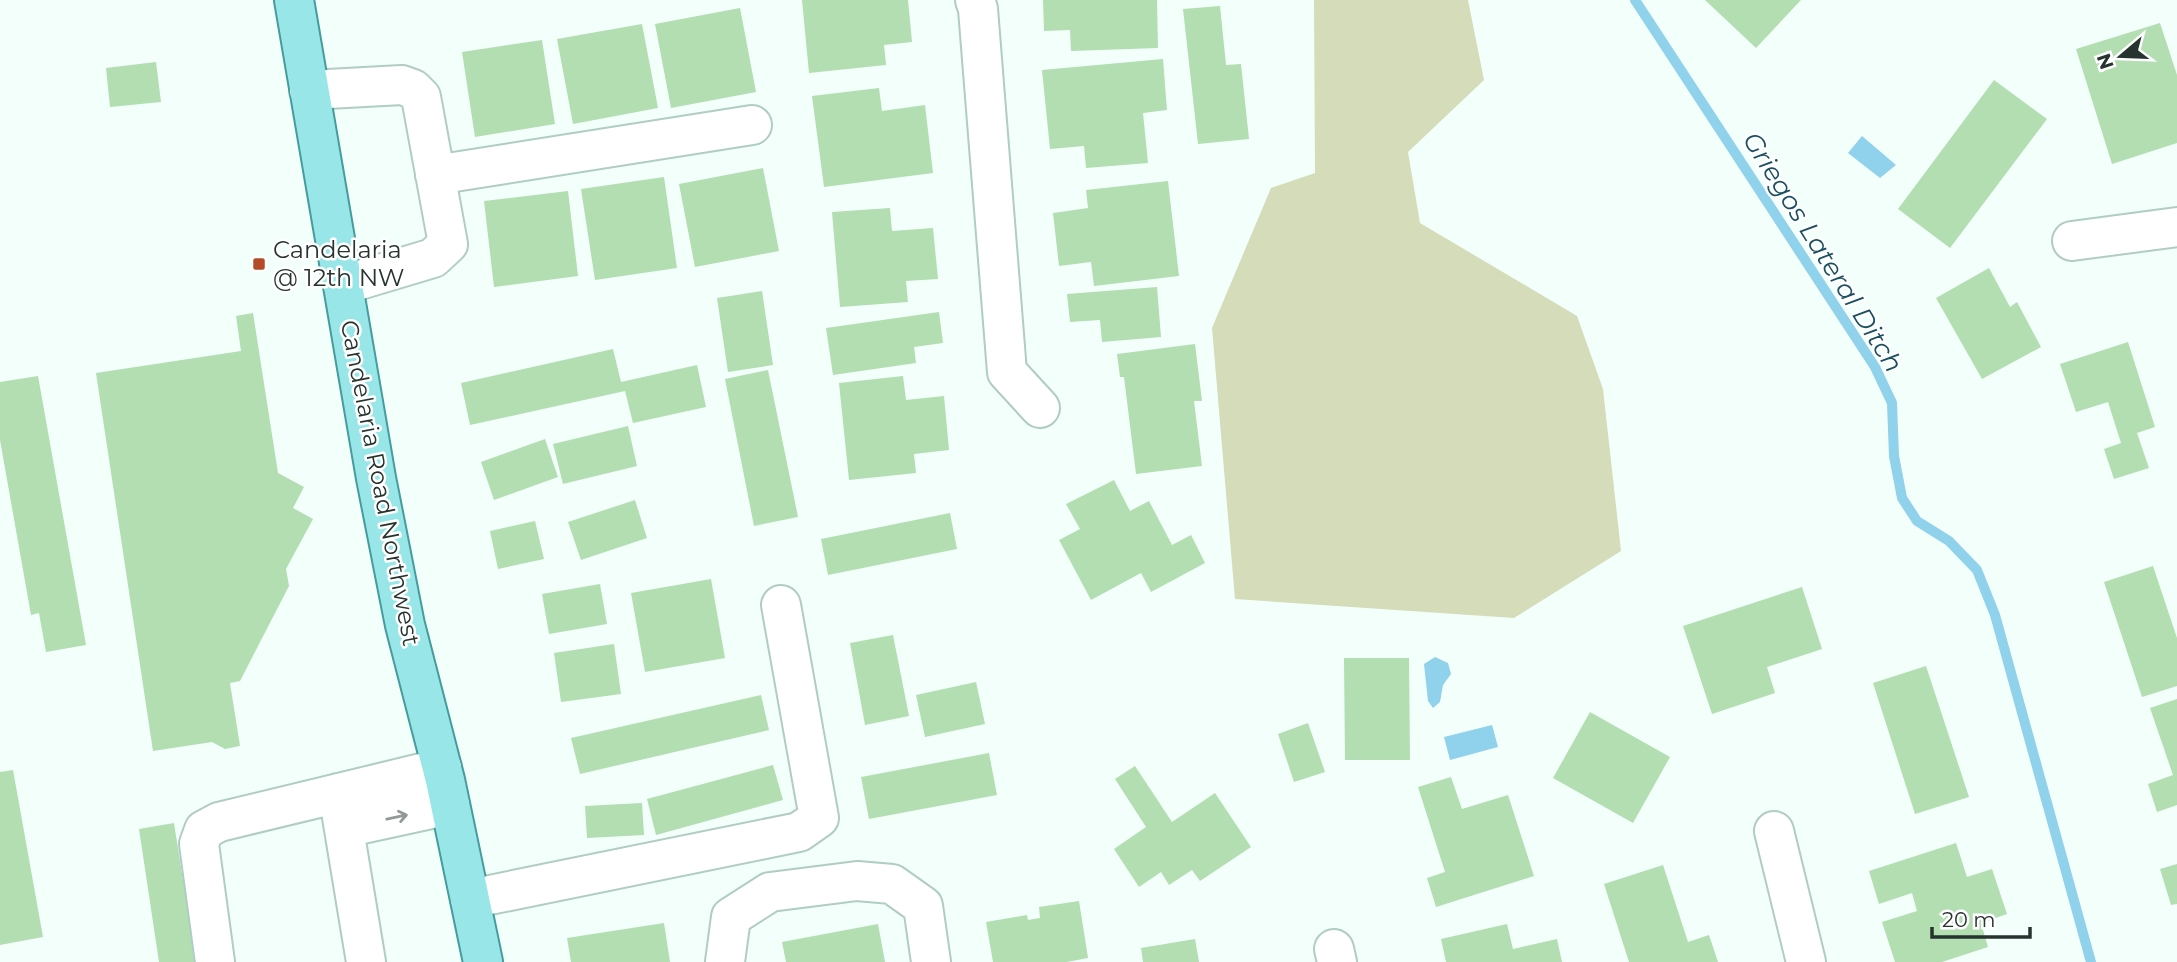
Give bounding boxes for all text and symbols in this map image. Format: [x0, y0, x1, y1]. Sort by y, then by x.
north arrow [2086, 21, 2156, 91]
text: N [2092, 50, 2119, 72]
water label: Griegos Lateral Ditch [1736, 126, 1910, 378]
place label: Candelaria @ 12th NW [273, 235, 404, 292]
marker: Candelaria @ 12th NW [251, 256, 267, 272]
street label: Candelaria Road Northwest [335, 318, 426, 648]
one-way arrow [385, 809, 408, 823]
scale bar [1932, 895, 2030, 939]
text: 20 m [1942, 907, 1996, 932]

